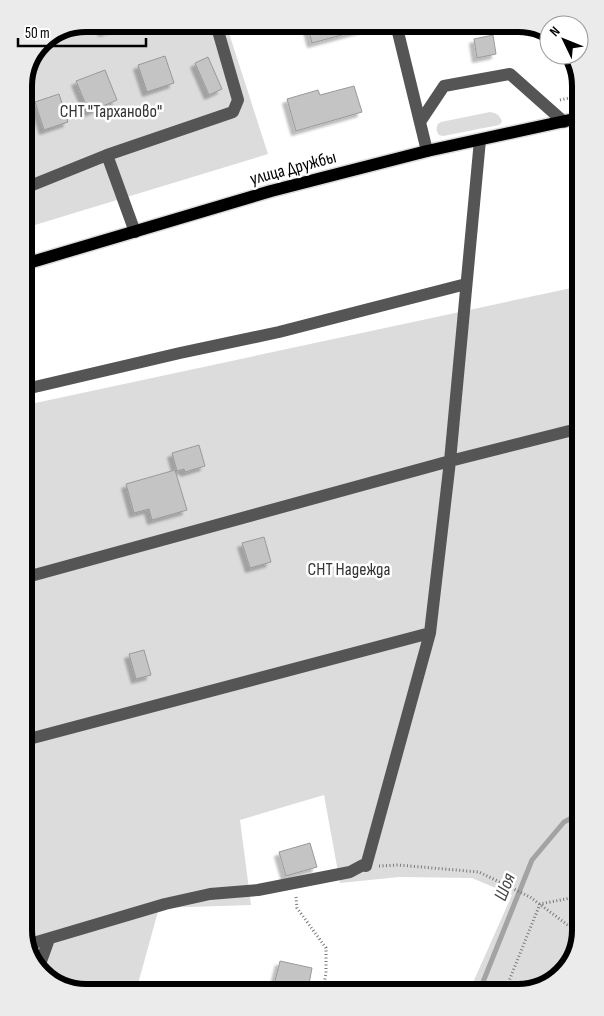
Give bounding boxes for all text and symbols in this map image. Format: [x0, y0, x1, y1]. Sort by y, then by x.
scale bar [18, 15, 145, 47]
north arrow [539, 15, 589, 65]
text: N [546, 23, 564, 40]
text: 50 m [25, 24, 50, 43]
park label: СНТ "Тарханово" [60, 101, 162, 122]
street label: улица Дружбы [248, 146, 338, 190]
park label: СНТ Надежда [308, 559, 390, 580]
water label: Шоя [489, 869, 521, 904]

